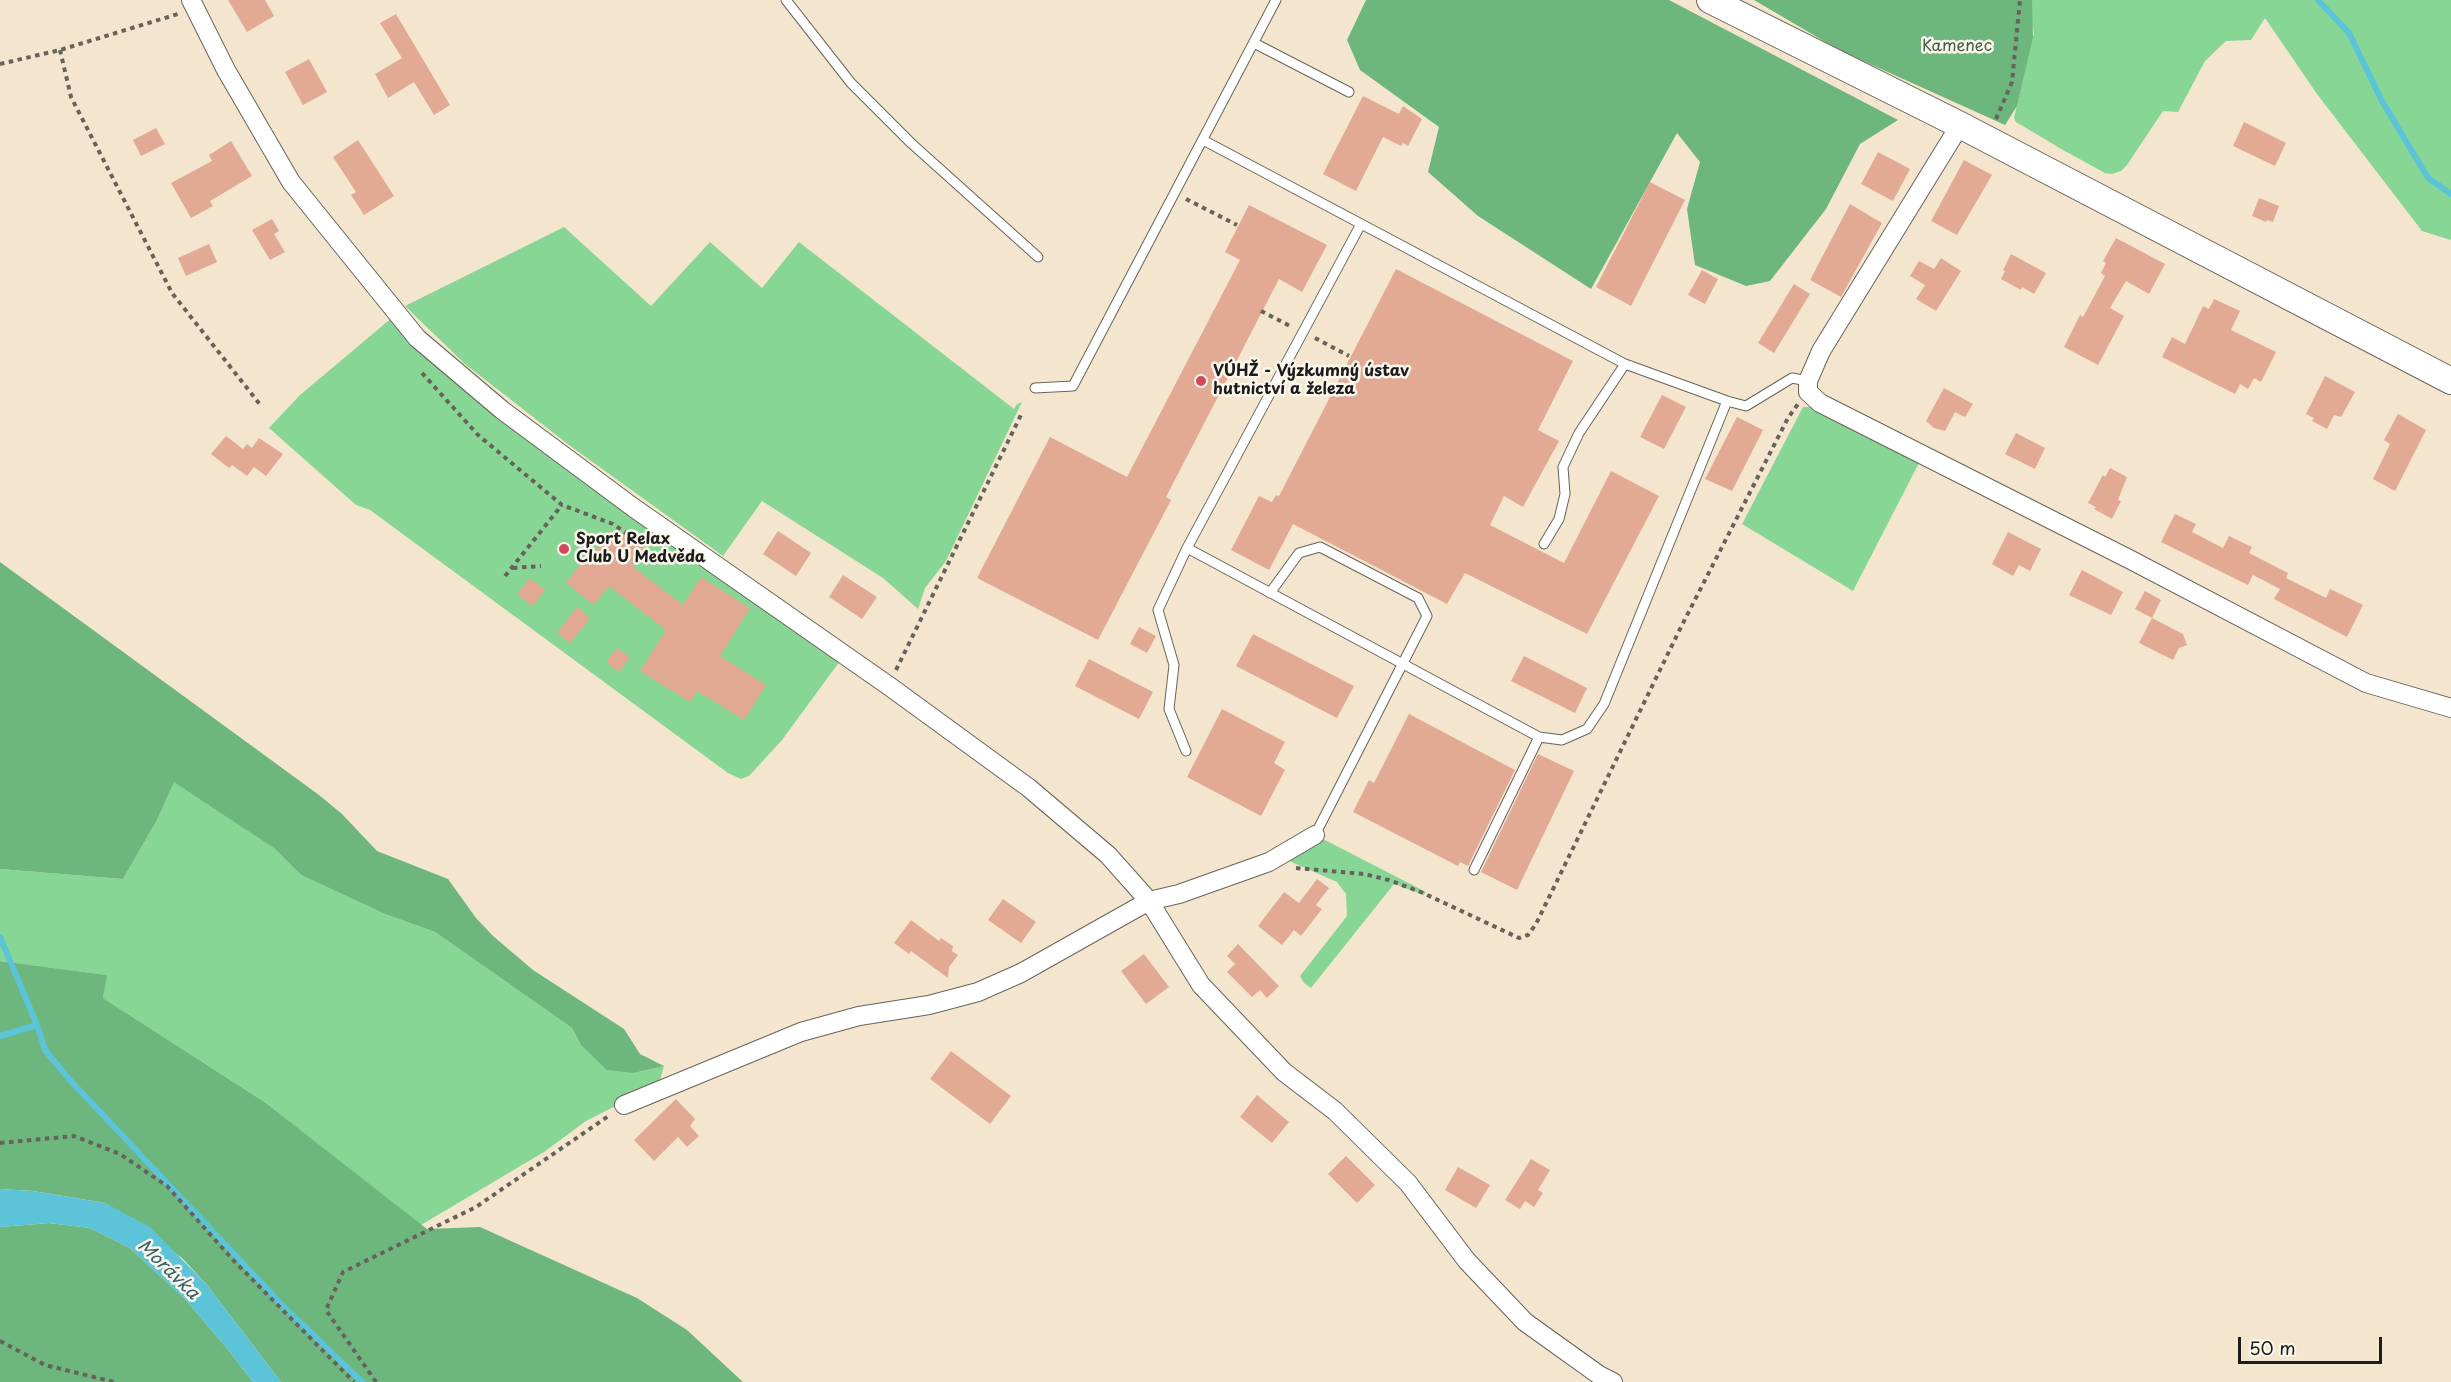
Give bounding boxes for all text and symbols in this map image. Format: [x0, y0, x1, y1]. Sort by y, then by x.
park label: Kamenec [1922, 37, 1992, 57]
place label: VÚHŽ - Výzkumný ústav hutnictví a železa [1213, 362, 1409, 400]
marker: VÚHŽ - Výzkumný ústav hutnictví a železa [1194, 374, 1208, 388]
place label: Sport Relax Club U Medvěda [576, 530, 706, 568]
marker: Sport Relax Club U Medvěda [557, 542, 571, 556]
water label: Morávka [133, 1235, 203, 1305]
scale bar [2241, 1325, 2385, 1363]
text: 50 m [2249, 1334, 2296, 1361]

